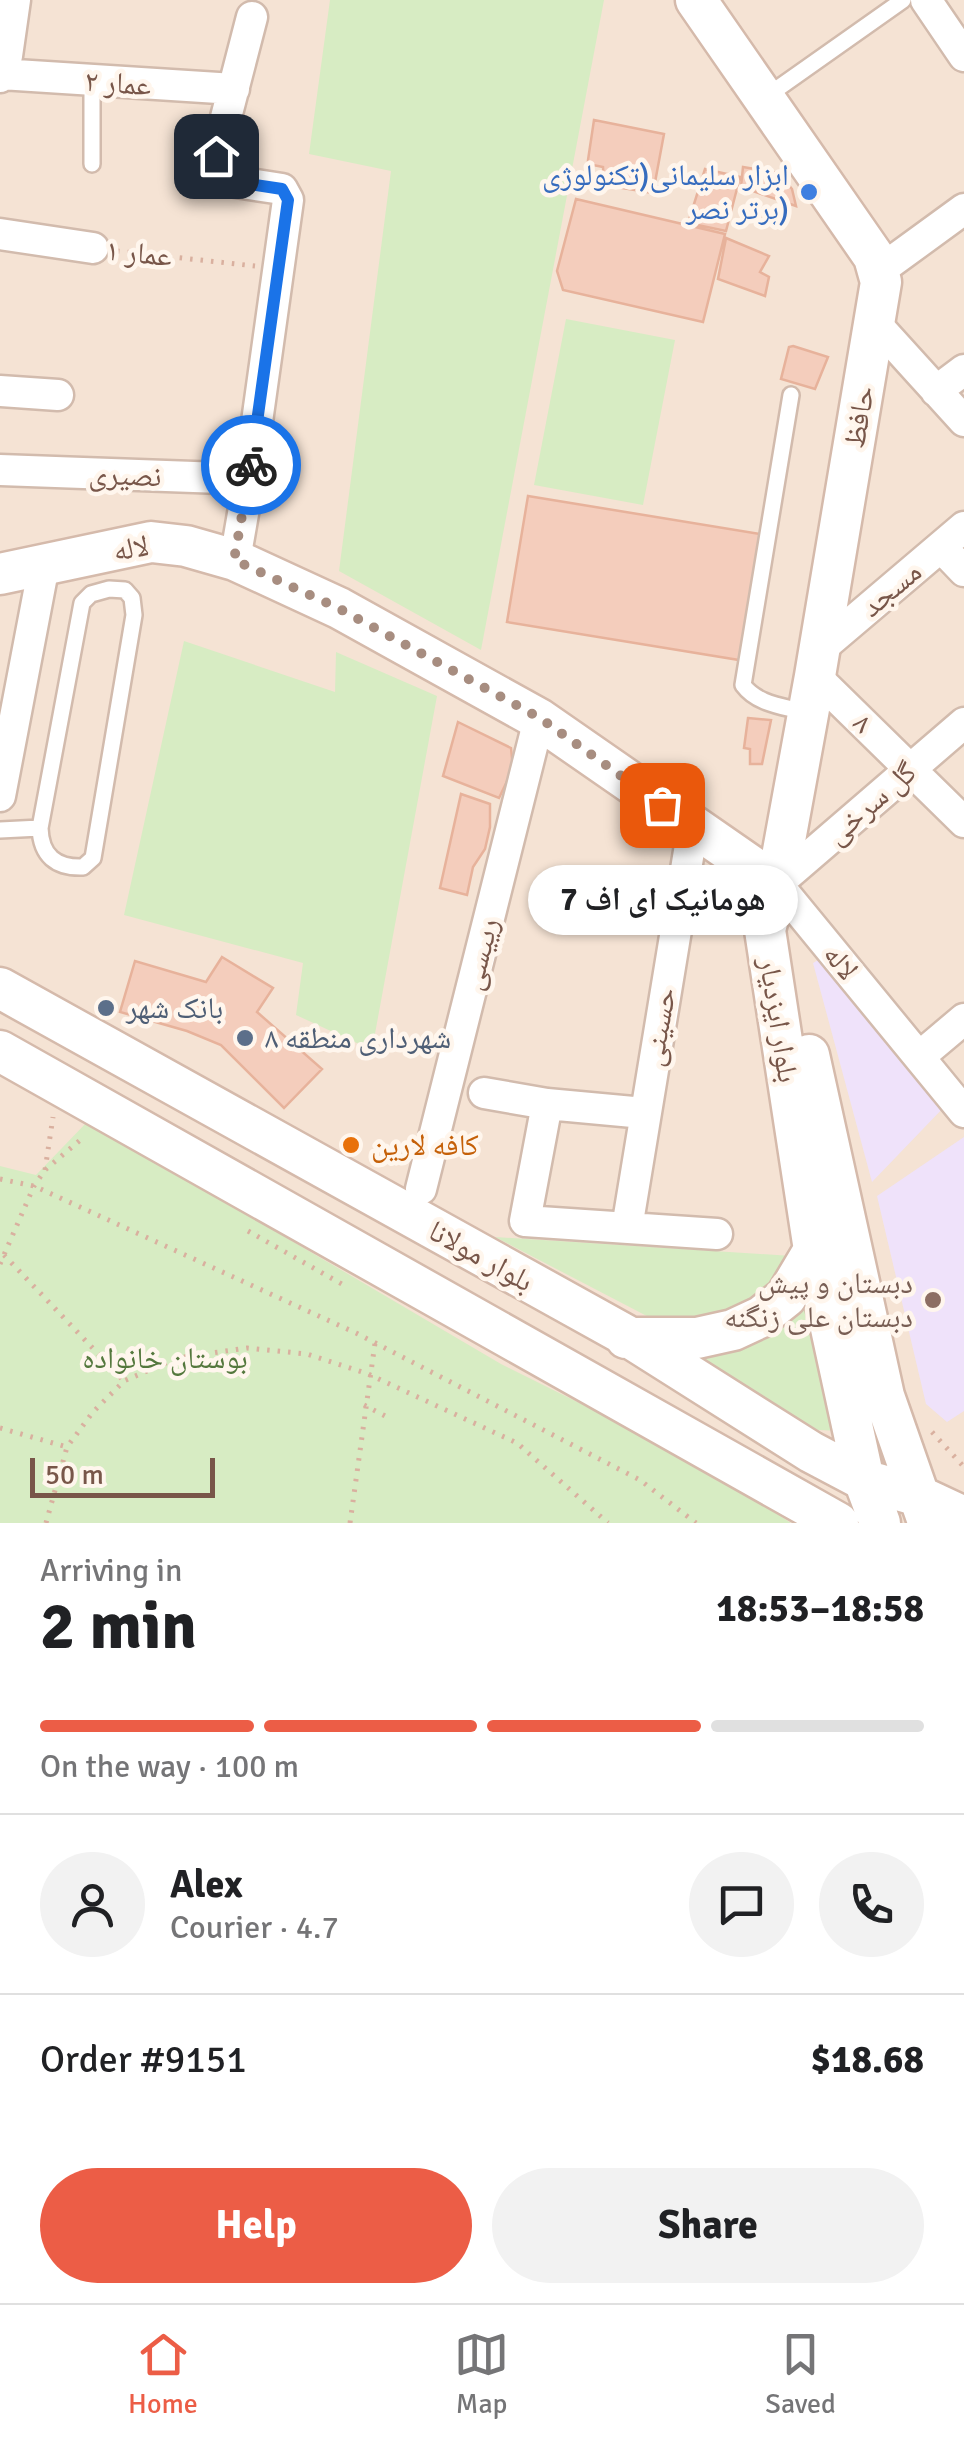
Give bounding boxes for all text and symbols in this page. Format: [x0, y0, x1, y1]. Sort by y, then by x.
street label: عمار ۲ [83, 63, 153, 104]
pin [174, 114, 259, 199]
icon: home [189, 129, 244, 184]
place label: ابزار سلیمانی(تکنولوژی برتر نصر) [542, 157, 789, 228]
marker: ابزار سلیمانی(تکنولوژی برتر نصر) [798, 181, 820, 203]
street label: عمار ۱ [104, 232, 174, 275]
street label: حافظ [836, 383, 883, 451]
courier [201, 415, 301, 515]
icon: bike [224, 438, 279, 493]
street label: نصیری [88, 456, 162, 495]
street label: لاله [111, 527, 151, 570]
street label: مسجد [853, 553, 929, 625]
street label: ۸ [845, 705, 880, 741]
street label: گل سرخی [818, 754, 924, 853]
pin [620, 763, 705, 848]
icon: bag [635, 778, 690, 833]
callout: هومانیک ای اف 7 [527, 865, 797, 935]
text: هومانیک ای اف 7 [560, 880, 766, 919]
street label: رییسی [454, 914, 507, 994]
street label: لاله [815, 937, 866, 988]
street label: بلوار ایزدیار [750, 954, 807, 1085]
street label: حسینی [634, 985, 685, 1069]
place label: بانک شهر [125, 990, 223, 1027]
marker: بانک شهر [95, 997, 117, 1019]
place label: شهرداری منطقه ۸ [265, 1020, 451, 1057]
marker: شهرداری منطقه ۸ [234, 1027, 256, 1049]
place label: کافه لارین [371, 1127, 479, 1164]
marker: کافه لارین [340, 1134, 362, 1156]
street label: بلوار مولانا [422, 1213, 540, 1300]
place label: دبستان و پیش دبستان علی زنگنه [724, 1265, 913, 1336]
marker: دبستان و پیش دبستان علی زنگنه [922, 1289, 944, 1311]
park label: بوستان خانواده [82, 1340, 248, 1377]
scale bar [30, 1453, 215, 1498]
text: 50 m [45, 1458, 104, 1492]
text: Arriving in [40, 1551, 182, 1590]
text: 18:53–18:58 [716, 1585, 924, 1632]
text: 2 min [40, 1587, 197, 1667]
text: On the way · 100 m [40, 1747, 299, 1786]
button: person [40, 1852, 145, 1957]
button: chat [689, 1852, 794, 1957]
button: phone [819, 1852, 924, 1957]
text: Alex [170, 1861, 243, 1908]
text: Courier · 4.7 [170, 1908, 339, 1947]
text: Order #9151 [40, 2036, 247, 2083]
text: $18.68 [811, 2036, 924, 2083]
button: Help [40, 2168, 472, 2283]
button: Share [492, 2168, 924, 2283]
tab: Home [128, 2327, 198, 2421]
tab: Map [454, 2327, 509, 2421]
tab: Saved [765, 2327, 836, 2421]

